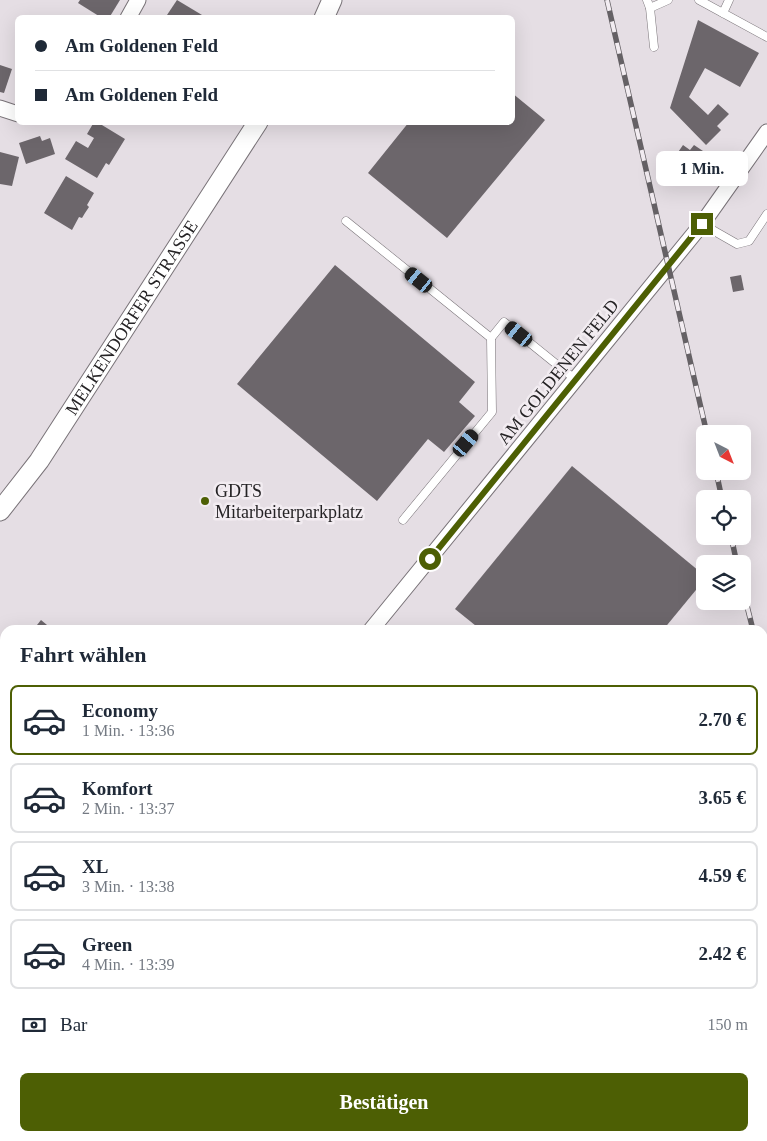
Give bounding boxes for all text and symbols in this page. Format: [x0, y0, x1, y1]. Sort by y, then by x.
text: Am Goldenen Feld [65, 35, 218, 56]
text: Am Goldenen Feld [65, 84, 218, 105]
callout: 1 Min. [656, 152, 748, 186]
text: 1 Min. [680, 160, 724, 177]
route end [691, 213, 713, 235]
street label: MELKENDORFER STRASSE [61, 217, 202, 419]
car [402, 265, 435, 295]
street label: AM GOLDENEN FELD [493, 295, 623, 449]
car [502, 319, 535, 349]
north arrow [696, 425, 751, 480]
map controls [696, 425, 751, 610]
car [450, 427, 481, 459]
place label: GDTS Mitarbeiterparkplatz [215, 481, 363, 522]
button: locate [696, 490, 751, 545]
marker: GDTS Mitarbeiterparkplatz [199, 495, 211, 507]
route start [419, 548, 441, 570]
button: layers [696, 555, 751, 610]
text: Fahrt wählen [20, 642, 147, 667]
icon: car [22, 698, 67, 743]
text: Economy [82, 700, 158, 721]
text: 2.70 € [699, 709, 746, 730]
text: 1 Min. · 13:36 [82, 722, 174, 739]
icon: car [22, 776, 67, 821]
text: Komfort [82, 778, 153, 799]
text: 3.65 € [699, 787, 746, 808]
text: 2 Min. · 13:37 [82, 800, 174, 817]
icon: car [22, 854, 67, 899]
text: XL [82, 856, 108, 877]
text: 4.59 € [699, 865, 746, 886]
text: 3 Min. · 13:38 [82, 878, 174, 895]
icon: car [22, 932, 67, 977]
text: Green [82, 934, 132, 955]
text: 2.42 € [699, 943, 746, 964]
text: 4 Min. · 13:39 [82, 956, 174, 973]
icon: cash [20, 1011, 48, 1039]
text: Bar [60, 1014, 87, 1035]
text: 150 m [708, 1016, 748, 1033]
button: Bestätigen [20, 1073, 748, 1131]

